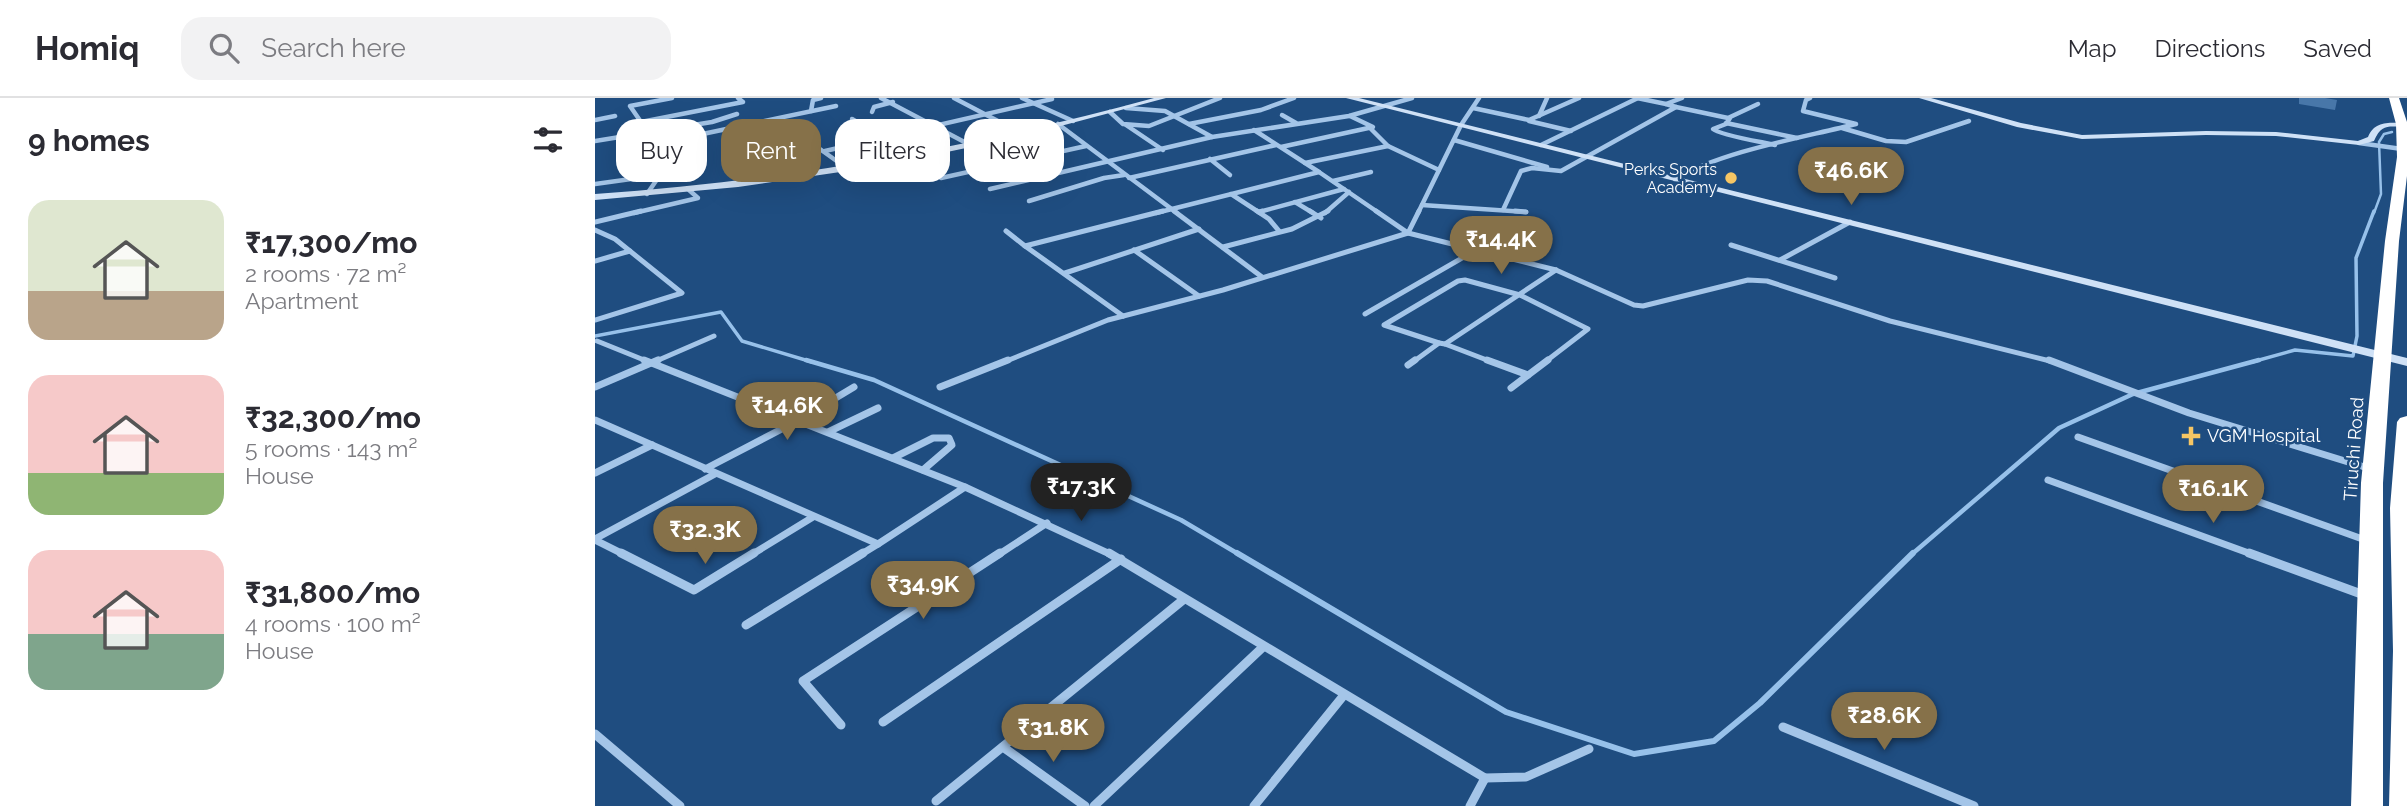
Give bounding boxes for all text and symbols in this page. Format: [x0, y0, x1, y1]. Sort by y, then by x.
search box [181, 17, 671, 80]
text: Homiq [35, 29, 139, 68]
icon: search [205, 29, 243, 67]
text: Search here [261, 33, 406, 63]
text: Map [2068, 34, 2117, 63]
text: Directions [2155, 34, 2265, 63]
text: Saved [2303, 34, 2372, 63]
chip: Buy [616, 119, 707, 182]
chip: Rent [721, 119, 821, 182]
chip: Filters [835, 119, 950, 182]
chip: New [964, 119, 1064, 182]
icon: filters [529, 121, 567, 159]
text: 9 homes [28, 123, 150, 158]
pin: ₹46.6K [1794, 148, 1908, 207]
text: ₹46.6K [1814, 156, 1888, 183]
place label: Perks Sports Academy [1624, 160, 1717, 197]
marker: Perks Sports Academy [1723, 170, 1739, 186]
pin: ₹14.4K [1444, 216, 1558, 276]
text: ₹17,300/mo [245, 225, 417, 260]
text: ₹14.4K [1466, 225, 1536, 252]
icon: home [84, 228, 168, 312]
text: 2 rooms · 72 m² [245, 260, 406, 287]
text: Apartment [245, 287, 359, 314]
pin: ₹14.6K [730, 382, 844, 442]
text: ₹14.6K [751, 391, 823, 418]
street label: Tiruchi Road [2339, 396, 2368, 502]
text: ₹32,300/mo [245, 400, 421, 435]
icon: home [84, 403, 168, 487]
place label: VGM Hospital [2207, 425, 2320, 446]
marker: VGM Hospital [2181, 426, 2201, 446]
text: 5 rooms · 143 m² [245, 435, 417, 462]
text: House [245, 462, 314, 489]
pin: ₹17.3K [1024, 464, 1138, 523]
pin: ₹16.1K [2156, 466, 2270, 525]
text: ₹17.3K [1047, 472, 1115, 499]
text: ₹16.1K [2178, 474, 2248, 501]
pin: ₹32.3K [648, 506, 762, 566]
text: ₹32.3K [669, 515, 741, 542]
pin: ₹34.9K [866, 561, 980, 621]
text: ₹34.9K [887, 570, 959, 597]
text: ₹31,800/mo [245, 575, 420, 610]
icon: home [84, 578, 168, 662]
text: 4 rooms · 100 m² [245, 610, 421, 637]
text: House [245, 637, 314, 664]
pin: ₹28.6K [1827, 692, 1941, 752]
text: ₹28.6K [1847, 701, 1921, 728]
pin: ₹31.8K [996, 704, 1110, 764]
text: ₹31.8K [1018, 713, 1088, 740]

